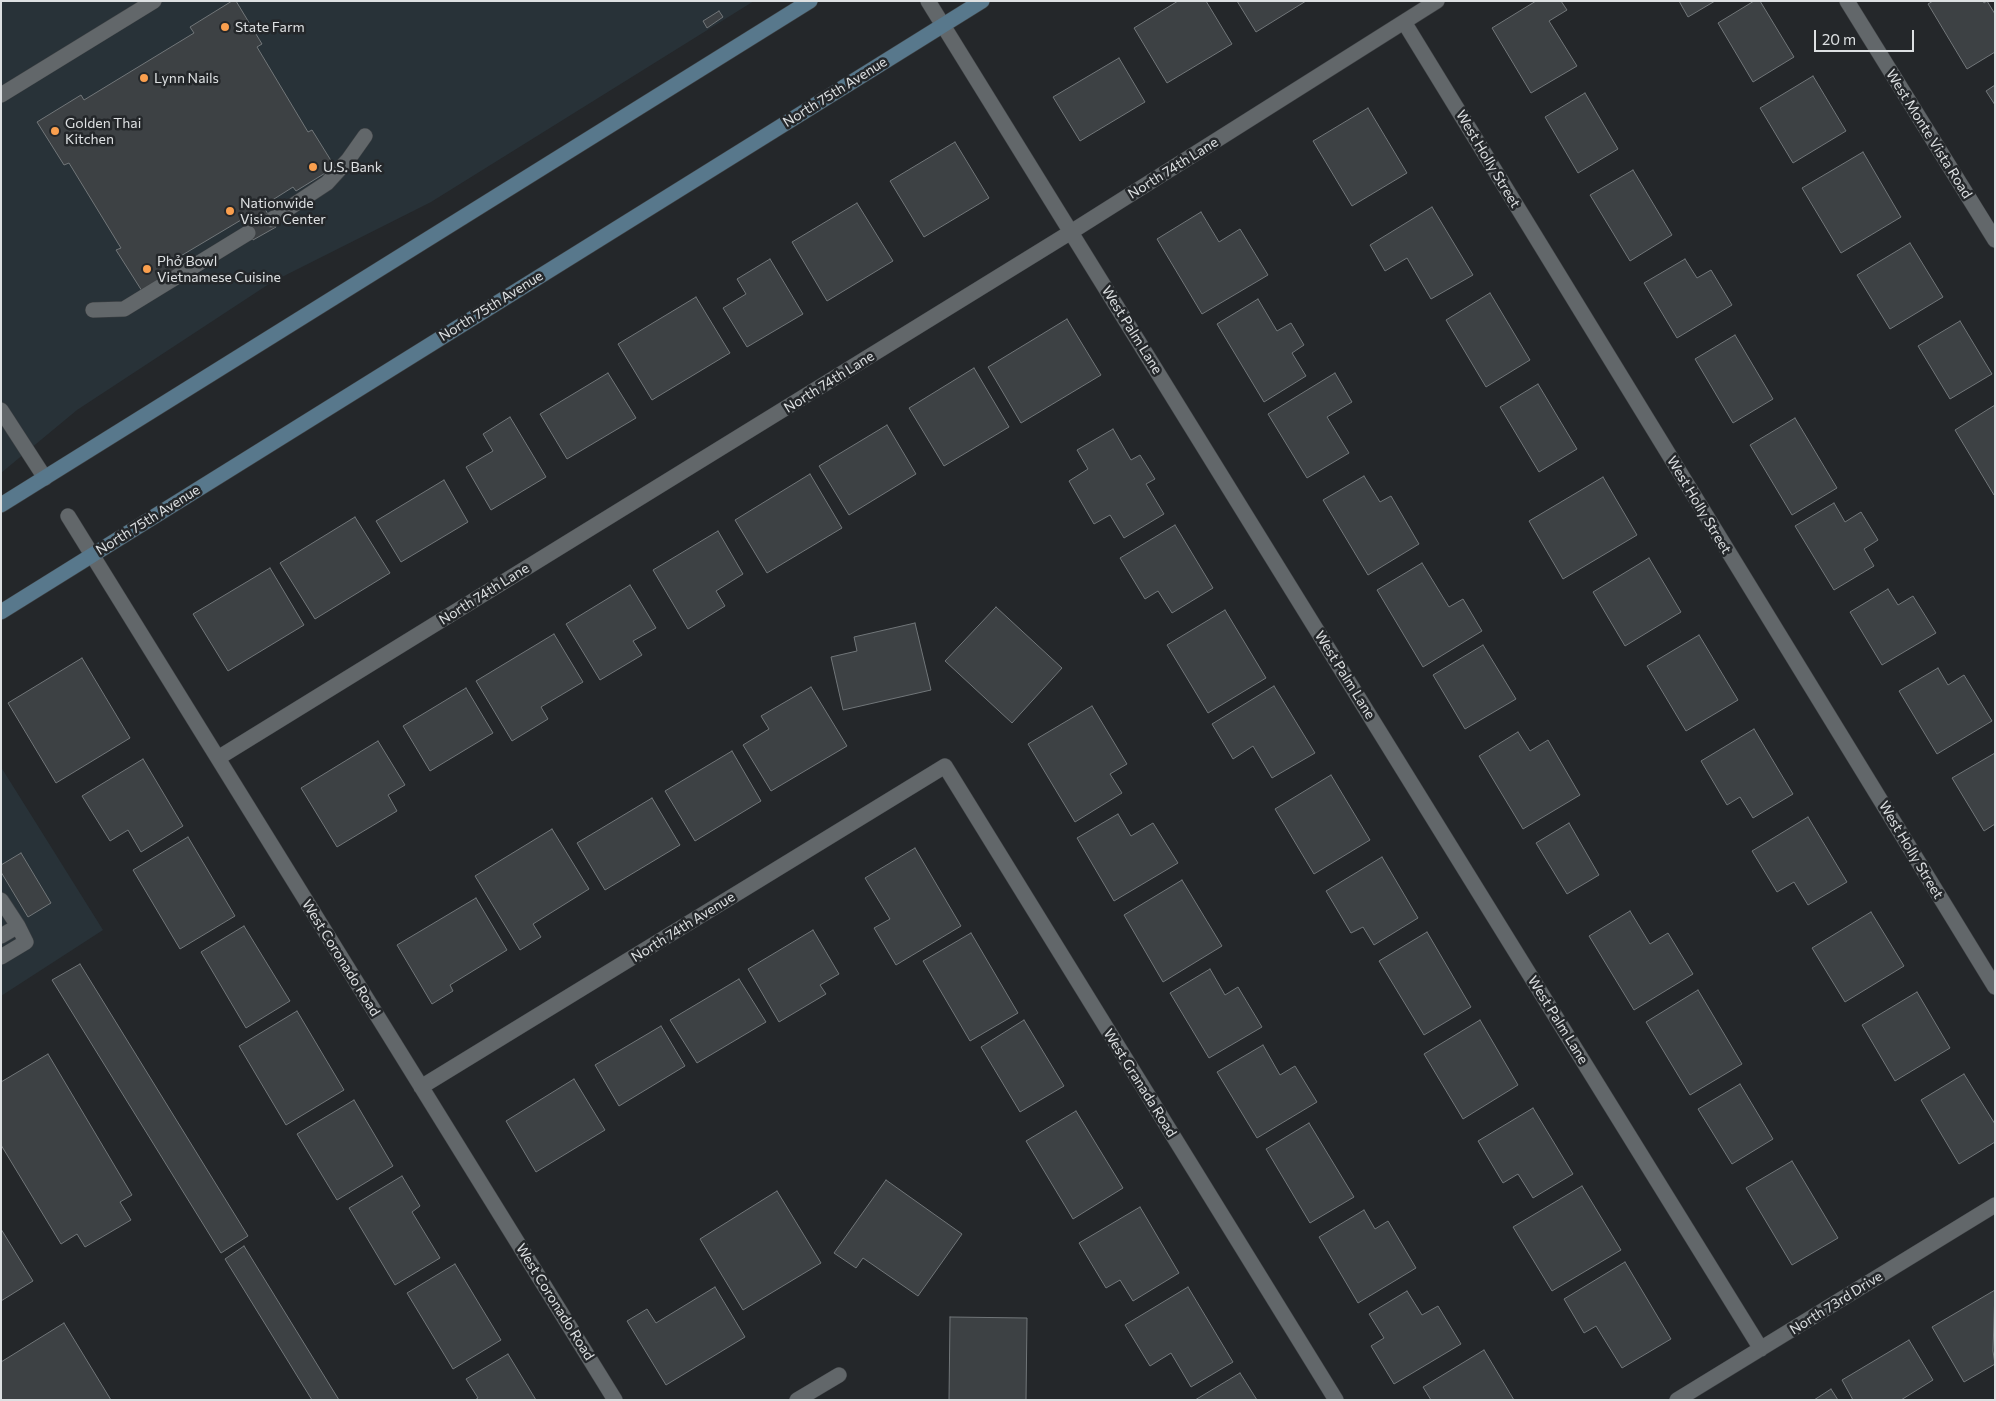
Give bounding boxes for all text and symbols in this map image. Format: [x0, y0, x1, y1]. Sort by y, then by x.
place label: State Farm [235, 19, 305, 35]
scale bar [1816, 20, 1916, 52]
marker: State Farm [219, 21, 231, 33]
text: 20 m [1822, 30, 1856, 48]
street label: North 75th Avenue [780, 53, 890, 131]
street label: West Monte Vista Road [1882, 66, 1976, 202]
place label: Lynn Nails [154, 70, 219, 86]
marker: Lynn Nails [138, 72, 150, 84]
street label: West Holly Street [1452, 107, 1524, 211]
place label: Golden Thai Kitchen [65, 115, 141, 148]
marker: Golden Thai Kitchen [49, 125, 61, 137]
street label: North 74th Lane [1125, 134, 1221, 202]
place label: U.S. Bank [323, 159, 382, 175]
marker: U.S. Bank [307, 161, 319, 173]
place label: Nationwide Vision Center [240, 195, 326, 228]
marker: Nationwide Vision Center [224, 205, 236, 217]
place label: Phở Bowl Vietnamese Cuisine [157, 253, 281, 286]
marker: Phở Bowl Vietnamese Cuisine [141, 263, 153, 275]
street label: North 75th Avenue [436, 267, 546, 345]
street label: West Palm Lane [1098, 283, 1166, 377]
street label: North 74th Lane [781, 348, 877, 416]
street label: West Holly Street [1663, 453, 1735, 557]
street label: North 75th Avenue [93, 481, 203, 559]
street label: North 74th Lane [436, 560, 532, 628]
street label: West Palm Lane [1311, 628, 1379, 722]
street label: West Holly Street [1875, 798, 1947, 902]
street label: North 74th Avenue [628, 888, 738, 966]
street label: West Coronado Road [298, 897, 384, 1019]
street label: West Palm Lane [1524, 973, 1592, 1067]
street label: West Granada Road [1100, 1026, 1180, 1140]
street label: West Coronado Road [512, 1241, 598, 1363]
street label: North 73rd Drive [1786, 1268, 1886, 1338]

